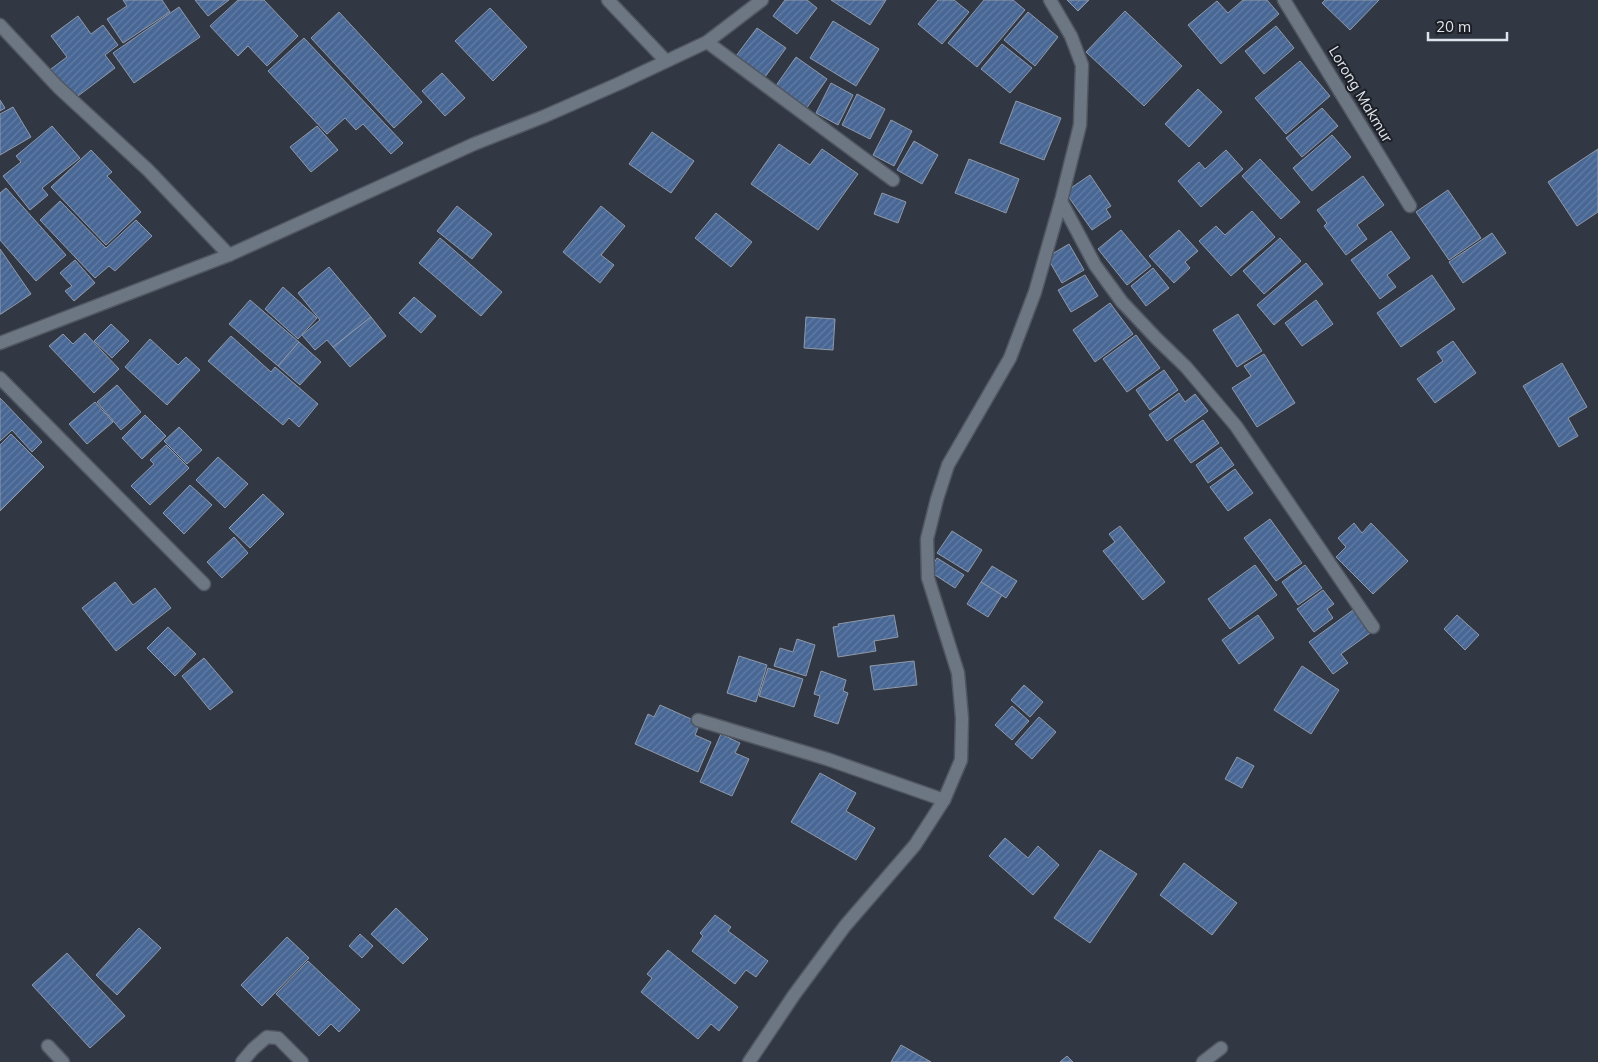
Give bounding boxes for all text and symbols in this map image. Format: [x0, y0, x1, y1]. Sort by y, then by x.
scale bar [1428, 10, 1507, 42]
text: 20 m [1436, 17, 1471, 36]
street label: Lorong Makmur [1325, 42, 1398, 146]

